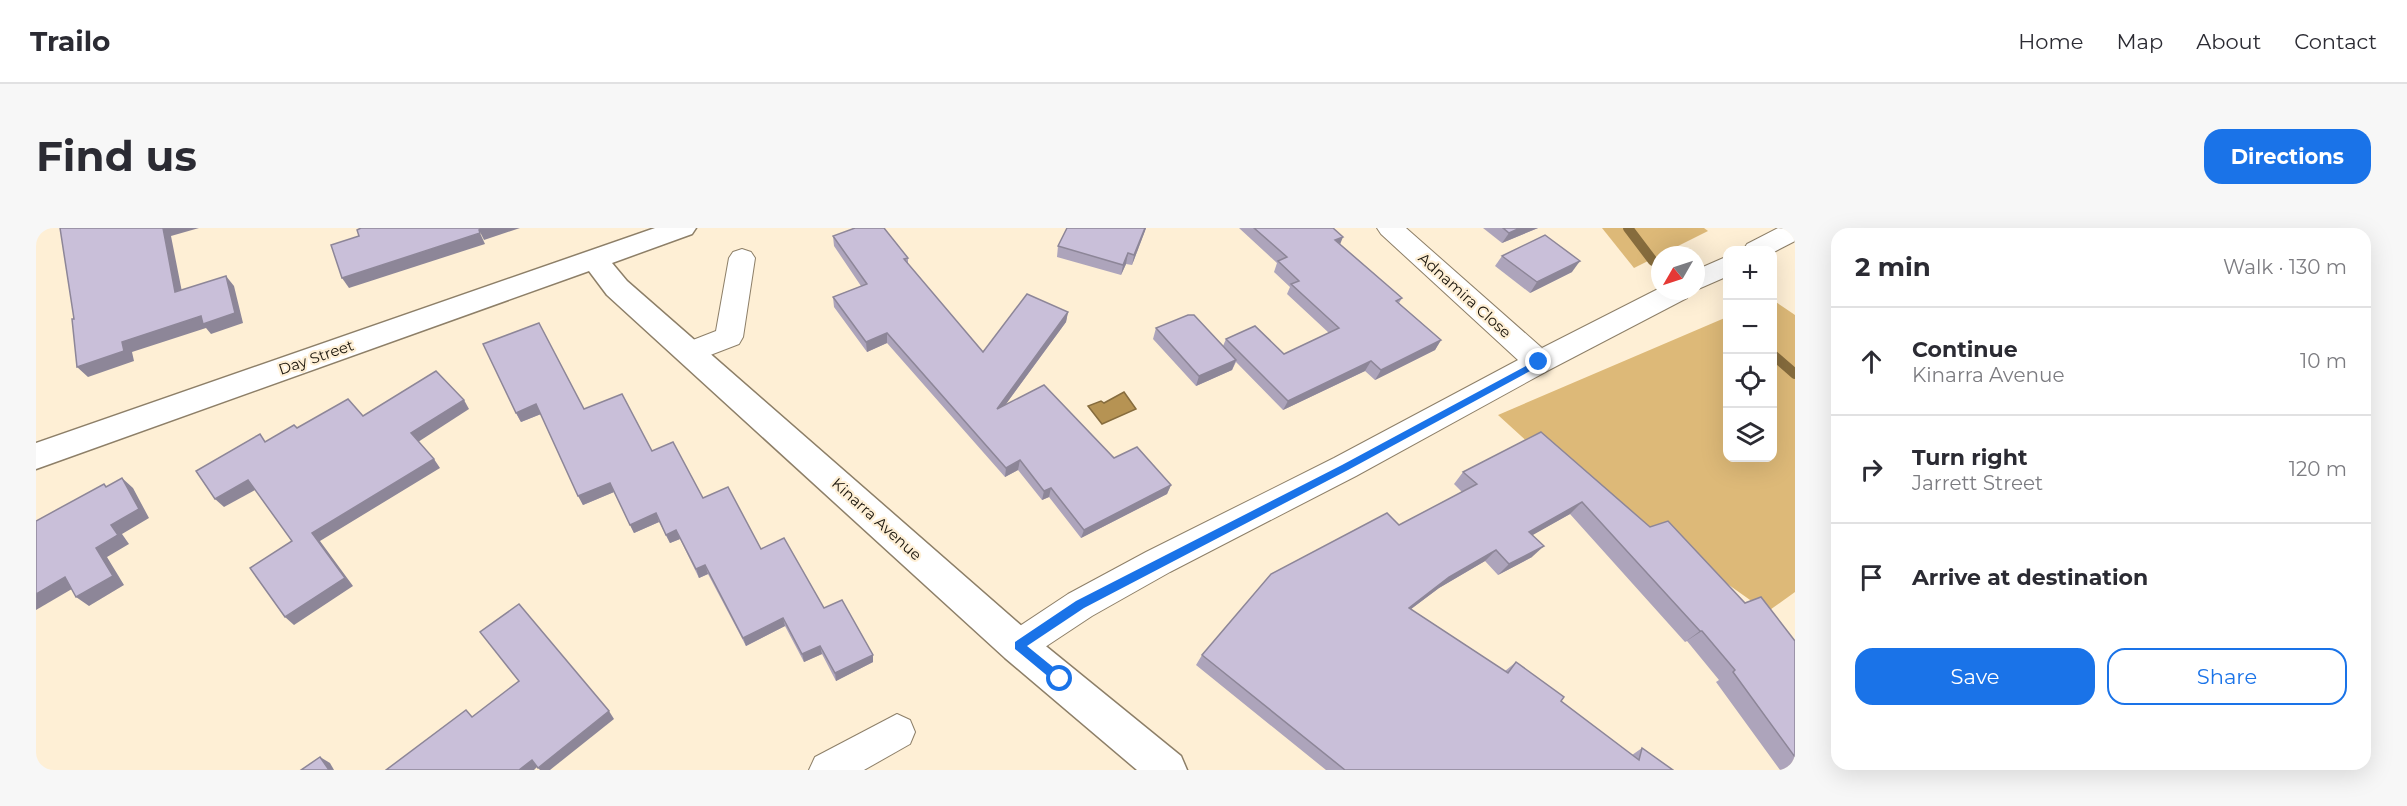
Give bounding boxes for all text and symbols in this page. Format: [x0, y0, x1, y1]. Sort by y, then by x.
text: Trailo [30, 24, 110, 58]
text: Home [2018, 29, 2083, 54]
text: Map [2116, 29, 2163, 54]
text: About [2196, 29, 2261, 54]
text: Contact [2294, 29, 2377, 54]
button: Directions [2204, 129, 2371, 184]
text: Find us [36, 130, 197, 182]
north arrow [1651, 246, 1705, 300]
map controls [1723, 246, 1777, 462]
button: + [1723, 246, 1777, 300]
street label: Adnamira Close [1415, 248, 1515, 342]
text: 2 min [1855, 251, 1931, 283]
text: Walk · 130 m [2223, 255, 2347, 279]
button: − [1723, 300, 1777, 354]
street label: Day Street [276, 335, 356, 379]
text: Continue [1912, 336, 2018, 363]
icon: ahead [1855, 345, 1888, 378]
route end [1525, 348, 1551, 374]
text: 10 m [2300, 349, 2347, 373]
button: locate [1723, 354, 1777, 408]
text: Kinarra Avenue [1912, 363, 2065, 387]
button: layers [1723, 408, 1777, 462]
text: Turn right [1912, 444, 2027, 471]
icon: right [1855, 453, 1888, 486]
text: 120 m [2289, 457, 2347, 481]
text: Jarrett Street [1912, 471, 2043, 495]
street label: Kinarra Avenue [828, 474, 926, 564]
icon: arrive [1855, 561, 1888, 594]
text: Arrive at destination [1912, 564, 2148, 591]
button: Save [1855, 648, 2095, 705]
button: Share [2107, 648, 2347, 705]
route start [1046, 665, 1072, 691]

